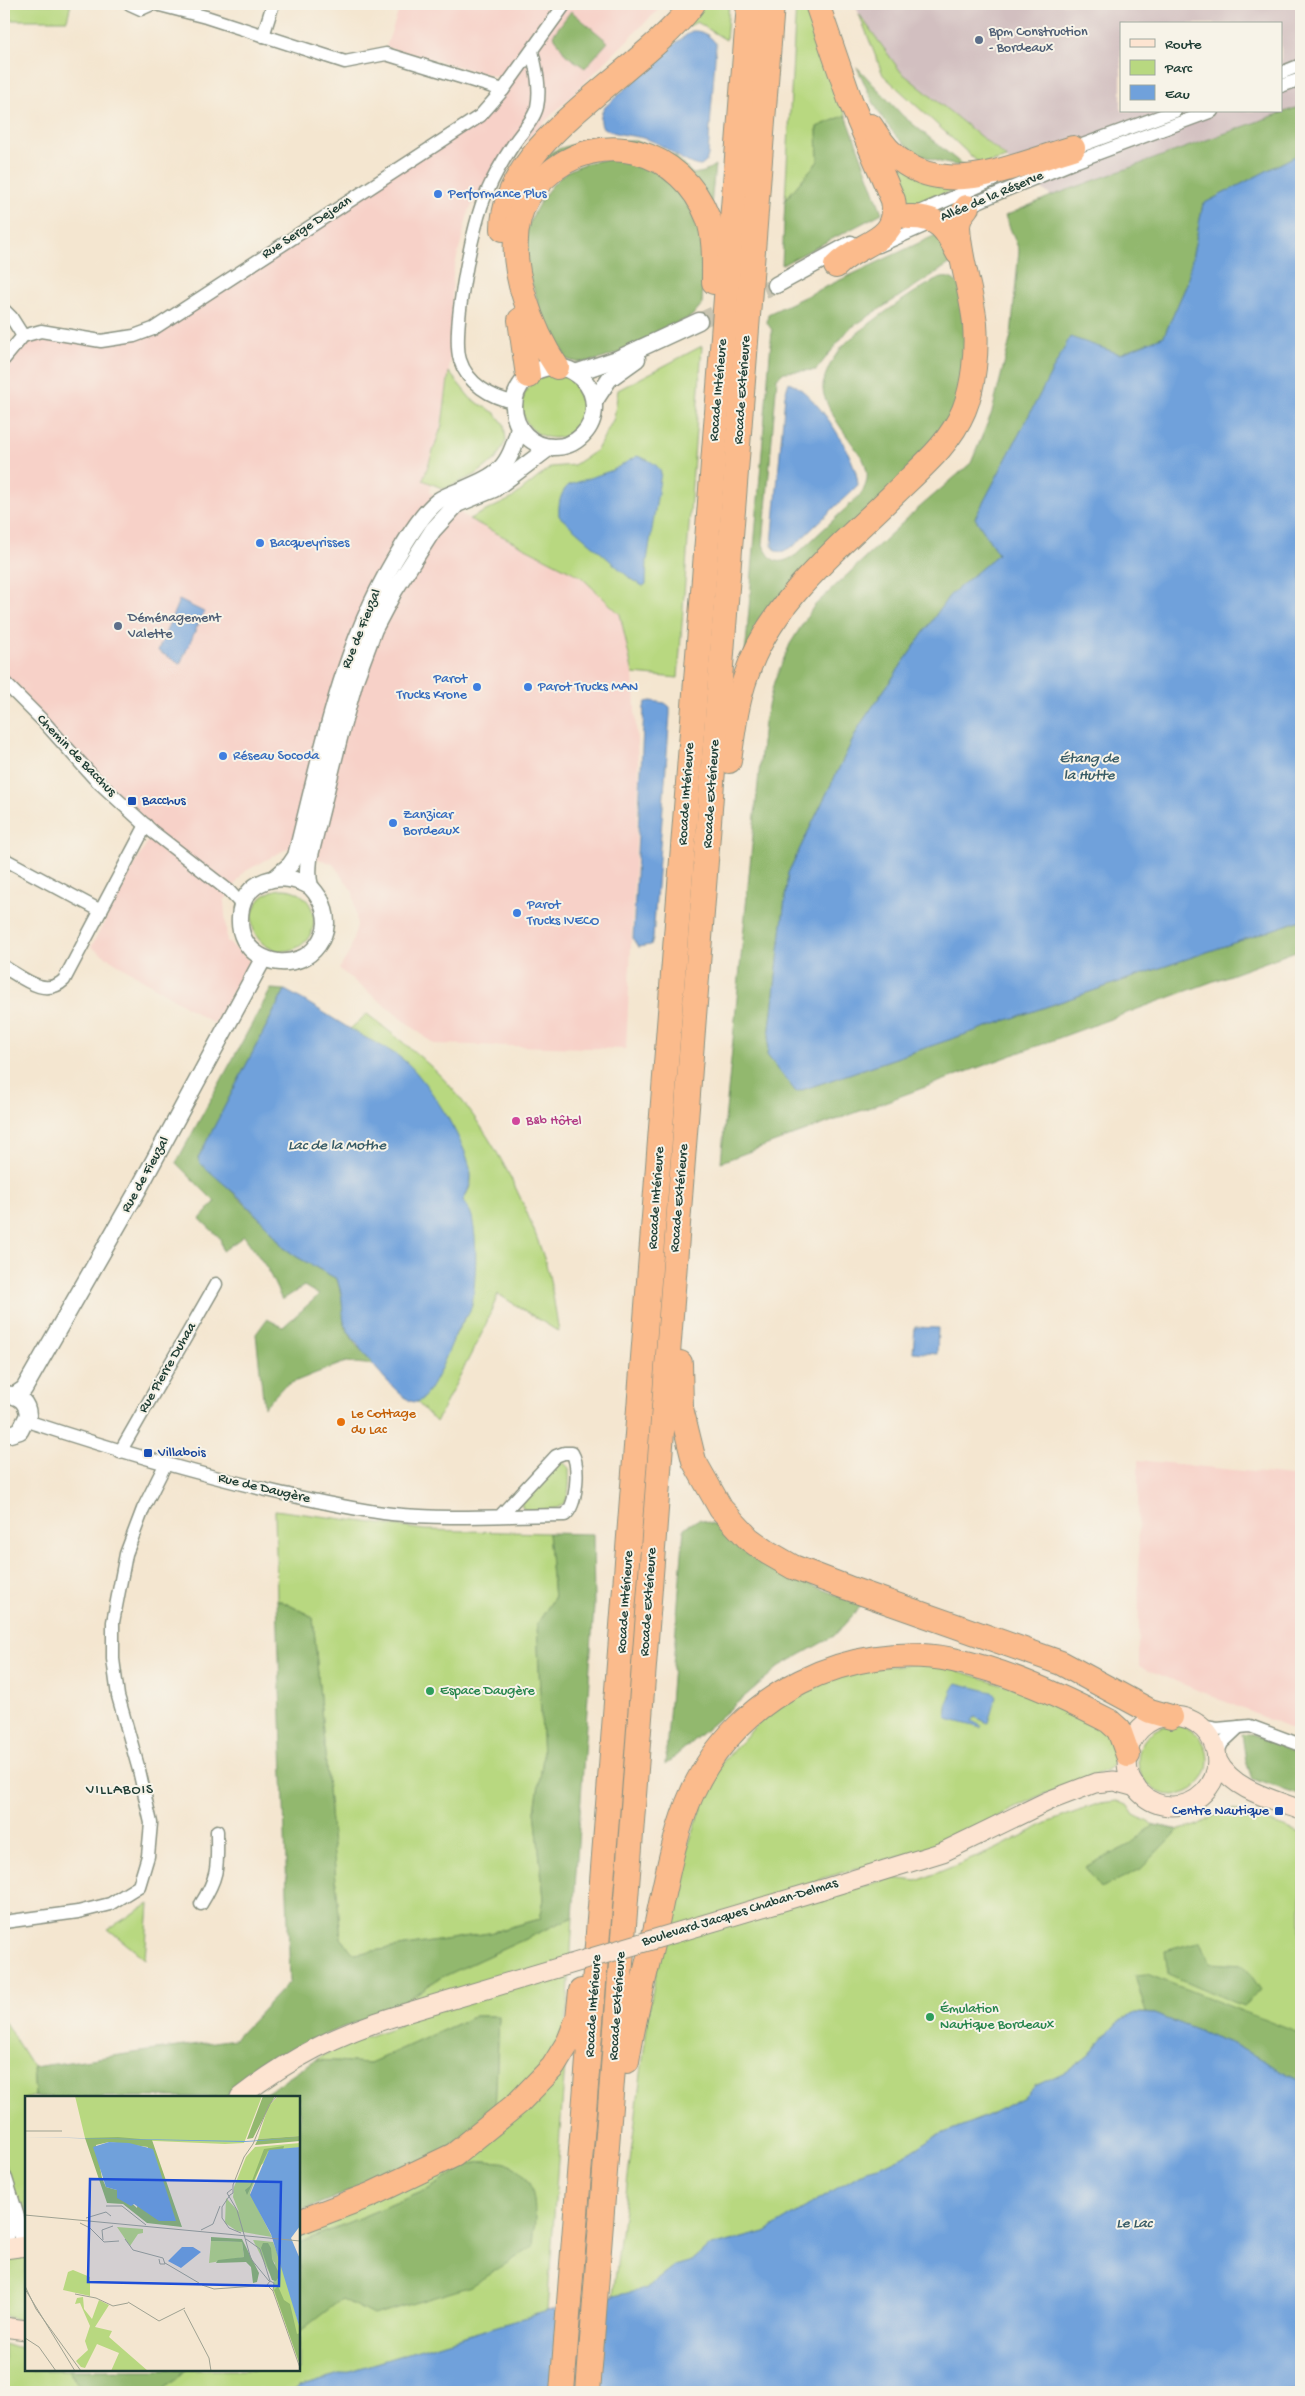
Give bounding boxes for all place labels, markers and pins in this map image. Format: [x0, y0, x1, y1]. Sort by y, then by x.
place label: Bpm Construction - Bordeaux [988, 24, 1088, 57]
marker: Bpm Construction - Bordeaux [973, 34, 985, 46]
place label: Performance Plus [447, 186, 547, 203]
marker: Performance Plus [432, 188, 444, 200]
place label: Bacqueyrisses [269, 535, 350, 552]
marker: Bacqueyrisses [254, 537, 266, 549]
place label: Déménagement Valette [127, 610, 222, 643]
marker: Déménagement Valette [112, 620, 124, 632]
place label: Parot Trucks Krone [396, 671, 468, 704]
place label: Parot Trucks MAN [537, 679, 638, 696]
marker: Parot Trucks Krone [471, 681, 483, 693]
marker: Parot Trucks MAN [522, 681, 534, 693]
place label: Réseau Socoda [233, 748, 321, 765]
marker: Réseau Socoda [217, 750, 229, 762]
place label: Bacchus [141, 793, 187, 810]
marker: Bacchus [126, 795, 138, 807]
place label: Zanzicar Bordeaux [402, 807, 460, 840]
marker: Zanzicar Bordeaux [387, 817, 399, 829]
place label: Parot Trucks IVECO [526, 897, 600, 930]
marker: Parot Trucks IVECO [511, 907, 523, 919]
place label: B&b Hôtel [525, 1113, 582, 1130]
marker: B&b Hôtel [510, 1115, 522, 1127]
place label: Le Cottage du Lac [351, 1406, 417, 1439]
marker: Le Cottage du Lac [335, 1416, 347, 1428]
place label: Villabois [157, 1445, 206, 1462]
marker: Villabois [142, 1447, 154, 1459]
place label: Espace Daugère [440, 1683, 535, 1700]
marker: Espace Daugère [424, 1685, 436, 1697]
place label: Centre Nautique [1172, 1803, 1270, 1820]
marker: Centre Nautique [1273, 1805, 1285, 1817]
place label: Émulation Nautique Bordeaux [940, 2001, 1055, 2034]
marker: Émulation Nautique Bordeaux [924, 2011, 936, 2023]

